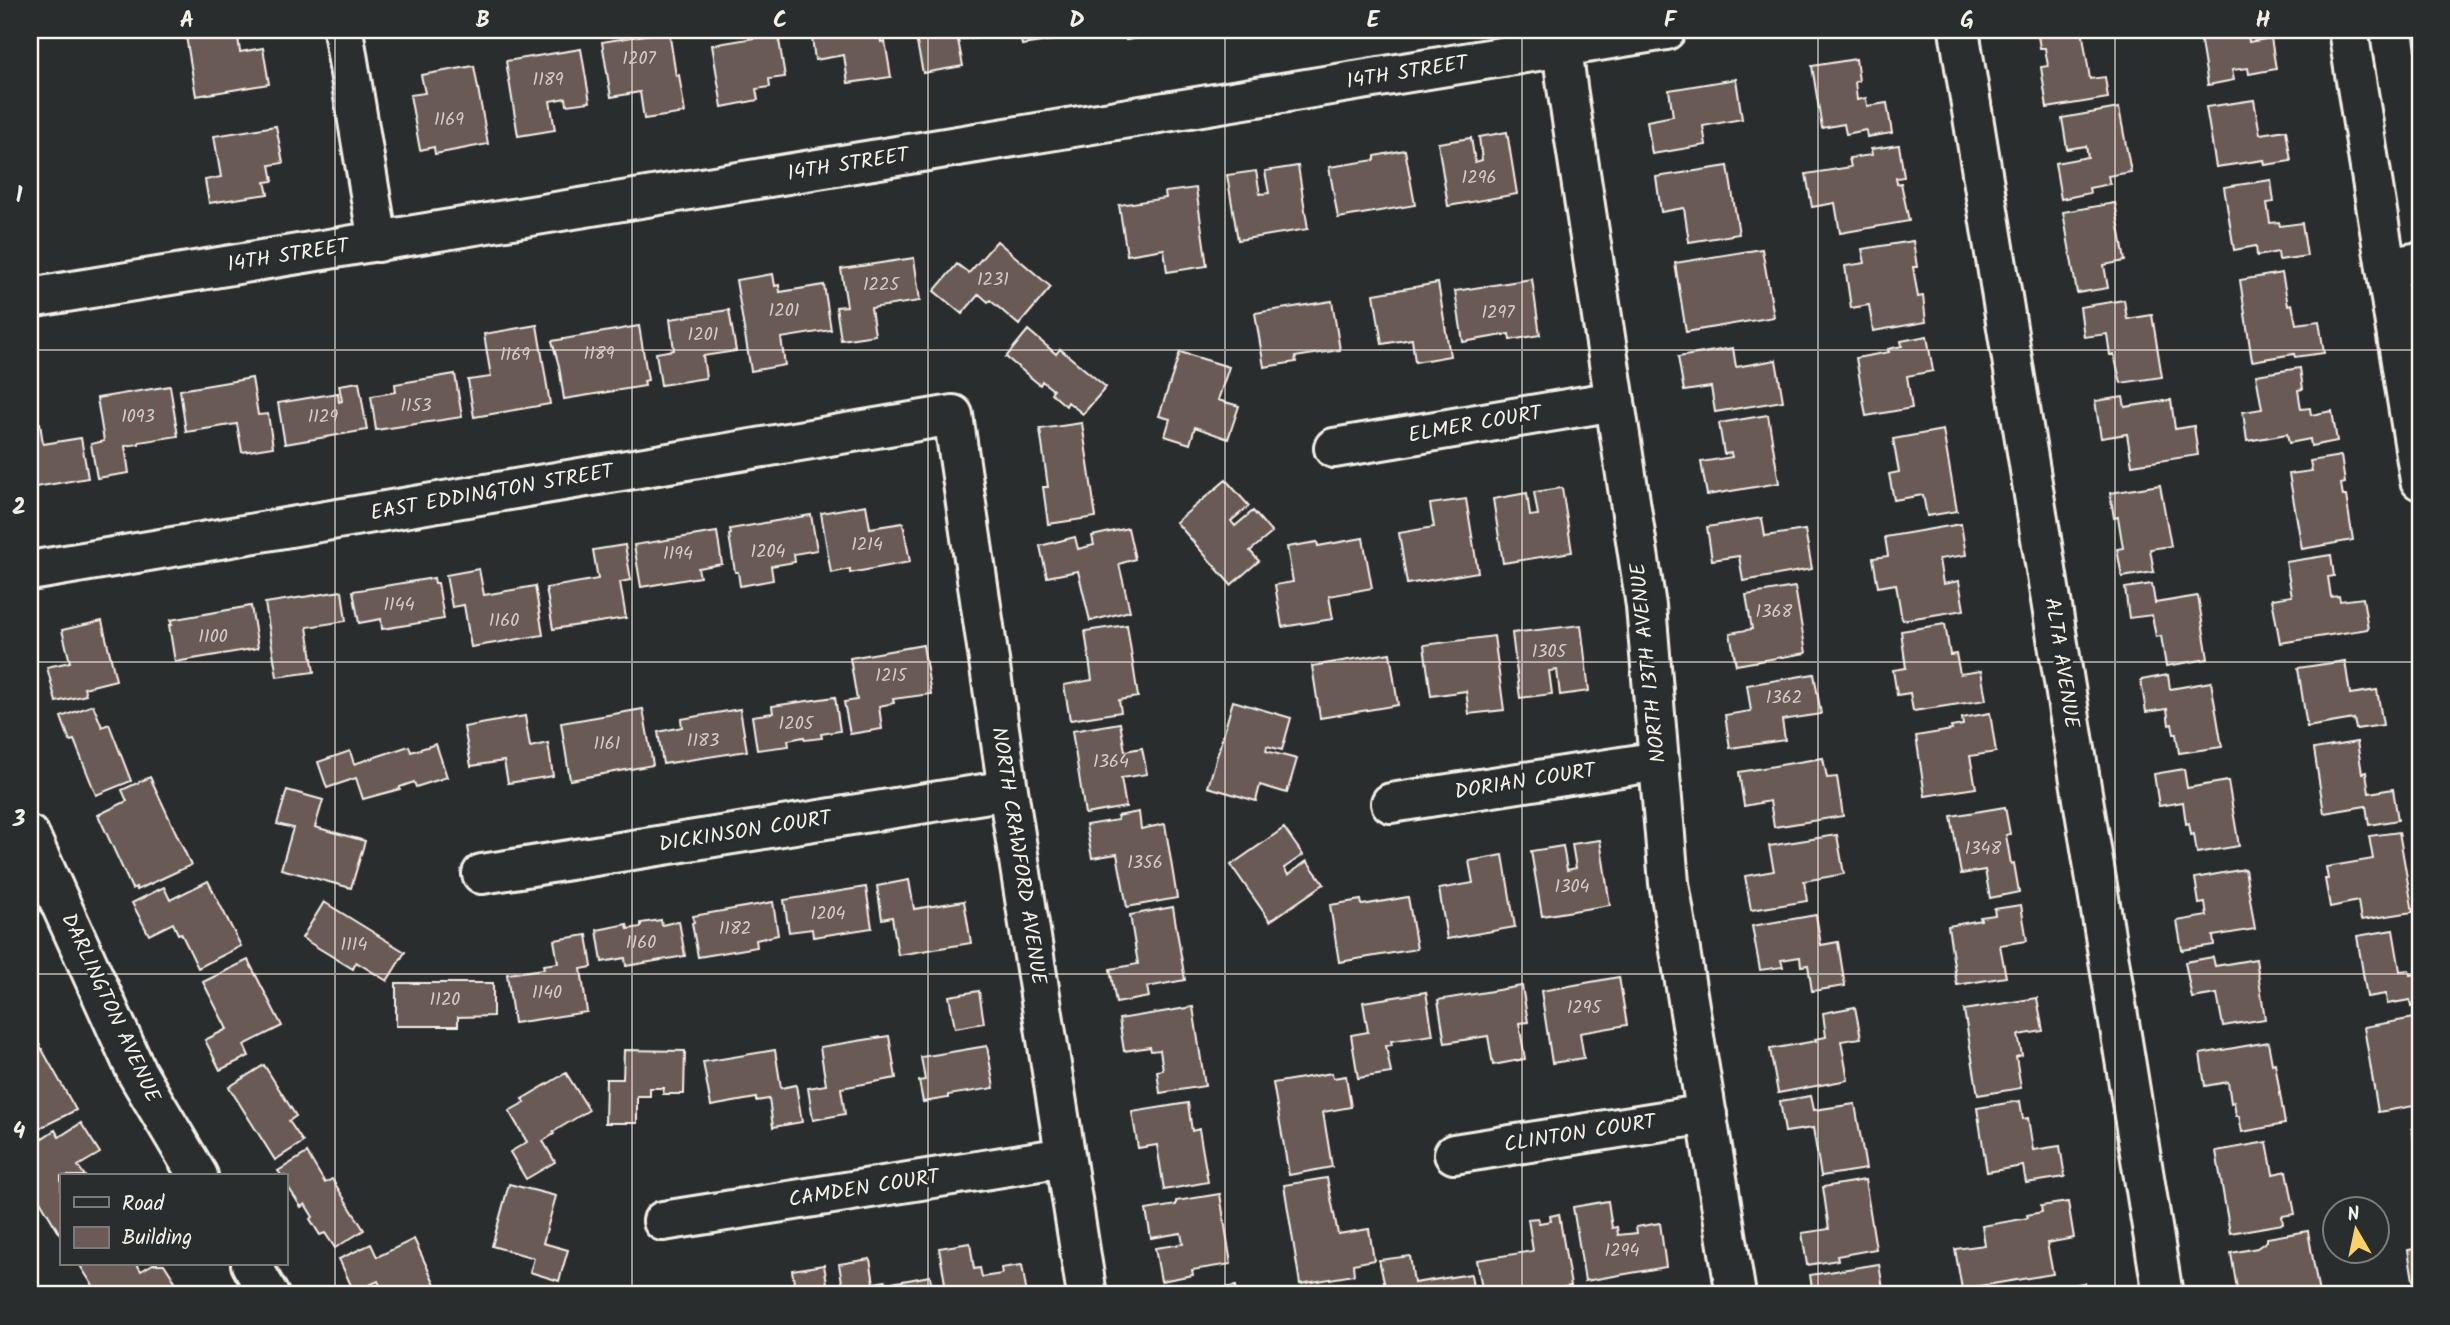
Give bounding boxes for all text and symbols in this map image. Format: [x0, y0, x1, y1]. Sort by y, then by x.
text: A [180, 3, 194, 39]
text: B [476, 3, 490, 39]
text: C [773, 3, 787, 39]
text: D [1069, 3, 1085, 39]
text: E [1367, 3, 1381, 39]
text: F [1664, 3, 1678, 39]
text: G [1960, 3, 1974, 39]
text: H [2256, 3, 2271, 39]
house number: 1207 [622, 45, 656, 74]
street label: 14TH STREET [1344, 47, 1472, 99]
house number: 1189 [533, 66, 564, 95]
house number: 1169 [434, 106, 464, 135]
street label: 14TH STREET [785, 139, 913, 191]
house number: 1296 [1462, 164, 1496, 193]
text: 1 [16, 178, 23, 214]
street label: 14TH STREET [225, 230, 353, 282]
house number: 1231 [977, 266, 1009, 295]
house number: 1225 [863, 271, 900, 300]
house number: 1201 [769, 297, 799, 326]
house number: 1297 [1481, 299, 1515, 328]
house number: 1201 [688, 321, 718, 350]
house number: 1189 [584, 340, 615, 369]
house number: 1169 [500, 341, 530, 370]
house number: 1153 [400, 392, 432, 421]
street label: ELMER COURT [1406, 397, 1546, 453]
house number: 1093 [121, 403, 155, 432]
house number: 1129 [308, 403, 338, 432]
street label: EAST EDDINGTON STREET [368, 455, 618, 531]
text: 2 [12, 490, 26, 526]
house number: 1214 [851, 531, 883, 560]
house number: 1204 [750, 538, 786, 567]
house number: 1194 [663, 540, 693, 569]
street label: NORTH 13TH AVENUE [1622, 561, 1676, 765]
house number: 1144 [383, 591, 415, 620]
street label: ALTA AVENUE [2034, 595, 2088, 731]
house number: 1368 [1756, 598, 1793, 627]
house number: 1160 [489, 607, 519, 636]
house number: 1100 [198, 623, 228, 652]
house number: 1305 [1532, 638, 1568, 667]
house number: 1215 [875, 662, 908, 691]
house number: 1362 [1766, 684, 1802, 713]
house number: 1205 [779, 710, 815, 739]
street label: NORTH CRAWFORD AVENUE [981, 725, 1055, 988]
house number: 1183 [687, 727, 719, 756]
house number: 1161 [594, 730, 620, 759]
house number: 1364 [1093, 748, 1129, 777]
street label: DORIAN COURT [1452, 754, 1600, 809]
text: 3 [12, 802, 26, 838]
street label: DICKINSON COURT [657, 802, 835, 862]
house number: 1348 [1965, 835, 2002, 864]
house number: 1356 [1127, 849, 1163, 878]
house number: 1304 [1555, 873, 1590, 902]
house number: 1204 [810, 900, 846, 929]
street label: DARLINGTON AVENUE [52, 908, 169, 1109]
house number: 1182 [719, 915, 751, 944]
house number: 1160 [626, 929, 656, 958]
house number: 1114 [341, 931, 368, 960]
house number: 1140 [532, 979, 562, 1008]
house number: 1120 [430, 986, 460, 1015]
house number: 1295 [1567, 994, 1603, 1023]
street label: CLINTON COURT [1502, 1105, 1660, 1162]
text: 4 [13, 1114, 26, 1150]
street label: CAMDEN COURT [786, 1161, 943, 1217]
legend [60, 1174, 287, 1266]
text: Road [122, 1188, 165, 1221]
north arrow [2320, 1196, 2390, 1266]
text: N [2345, 1199, 2362, 1231]
text: Building [122, 1222, 192, 1255]
house number: 1294 [1605, 1237, 1639, 1266]

